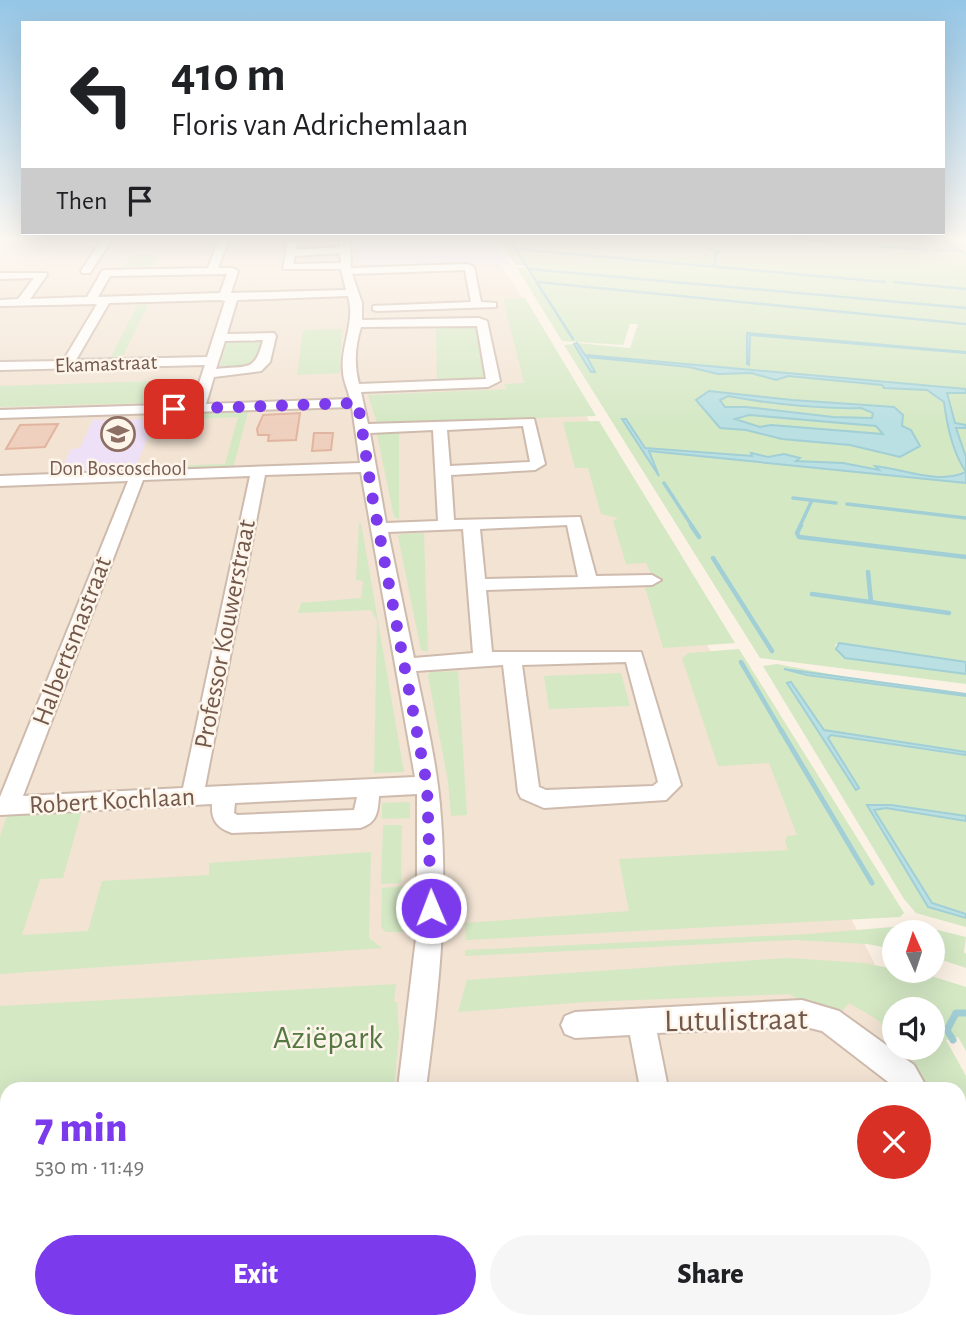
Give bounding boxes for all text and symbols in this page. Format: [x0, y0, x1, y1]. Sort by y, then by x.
icon: left [56, 49, 147, 140]
text: 410 m [171, 51, 286, 100]
text: Floris van Adrichemlaan [171, 109, 468, 141]
icon: arrive [121, 182, 159, 220]
text: Then [56, 188, 107, 214]
street label: Ekamastraat [54, 352, 158, 376]
pin [144, 379, 204, 439]
icon: arrive [155, 390, 193, 428]
school or university icon: Don Boscoschool [99, 415, 137, 453]
place label: Don Boscoschool [49, 458, 187, 479]
street label: Professor Kouwerstraat [190, 517, 260, 751]
street label: Halbertsmastraat [28, 553, 116, 729]
street label: Robert Kochlaan [28, 784, 196, 818]
position arrow [394, 871, 468, 945]
north arrow [882, 920, 945, 984]
map controls [882, 920, 945, 1060]
button: sound [882, 997, 945, 1060]
street label: Lutulistraat [664, 1003, 808, 1037]
park label: Aziëpark [273, 1022, 383, 1054]
button: close [857, 1105, 931, 1179]
text: 7 min [35, 1107, 127, 1149]
text: 530 m · 11:49 [35, 1156, 144, 1179]
button: Exit [35, 1235, 476, 1315]
button: Share [490, 1235, 931, 1315]

